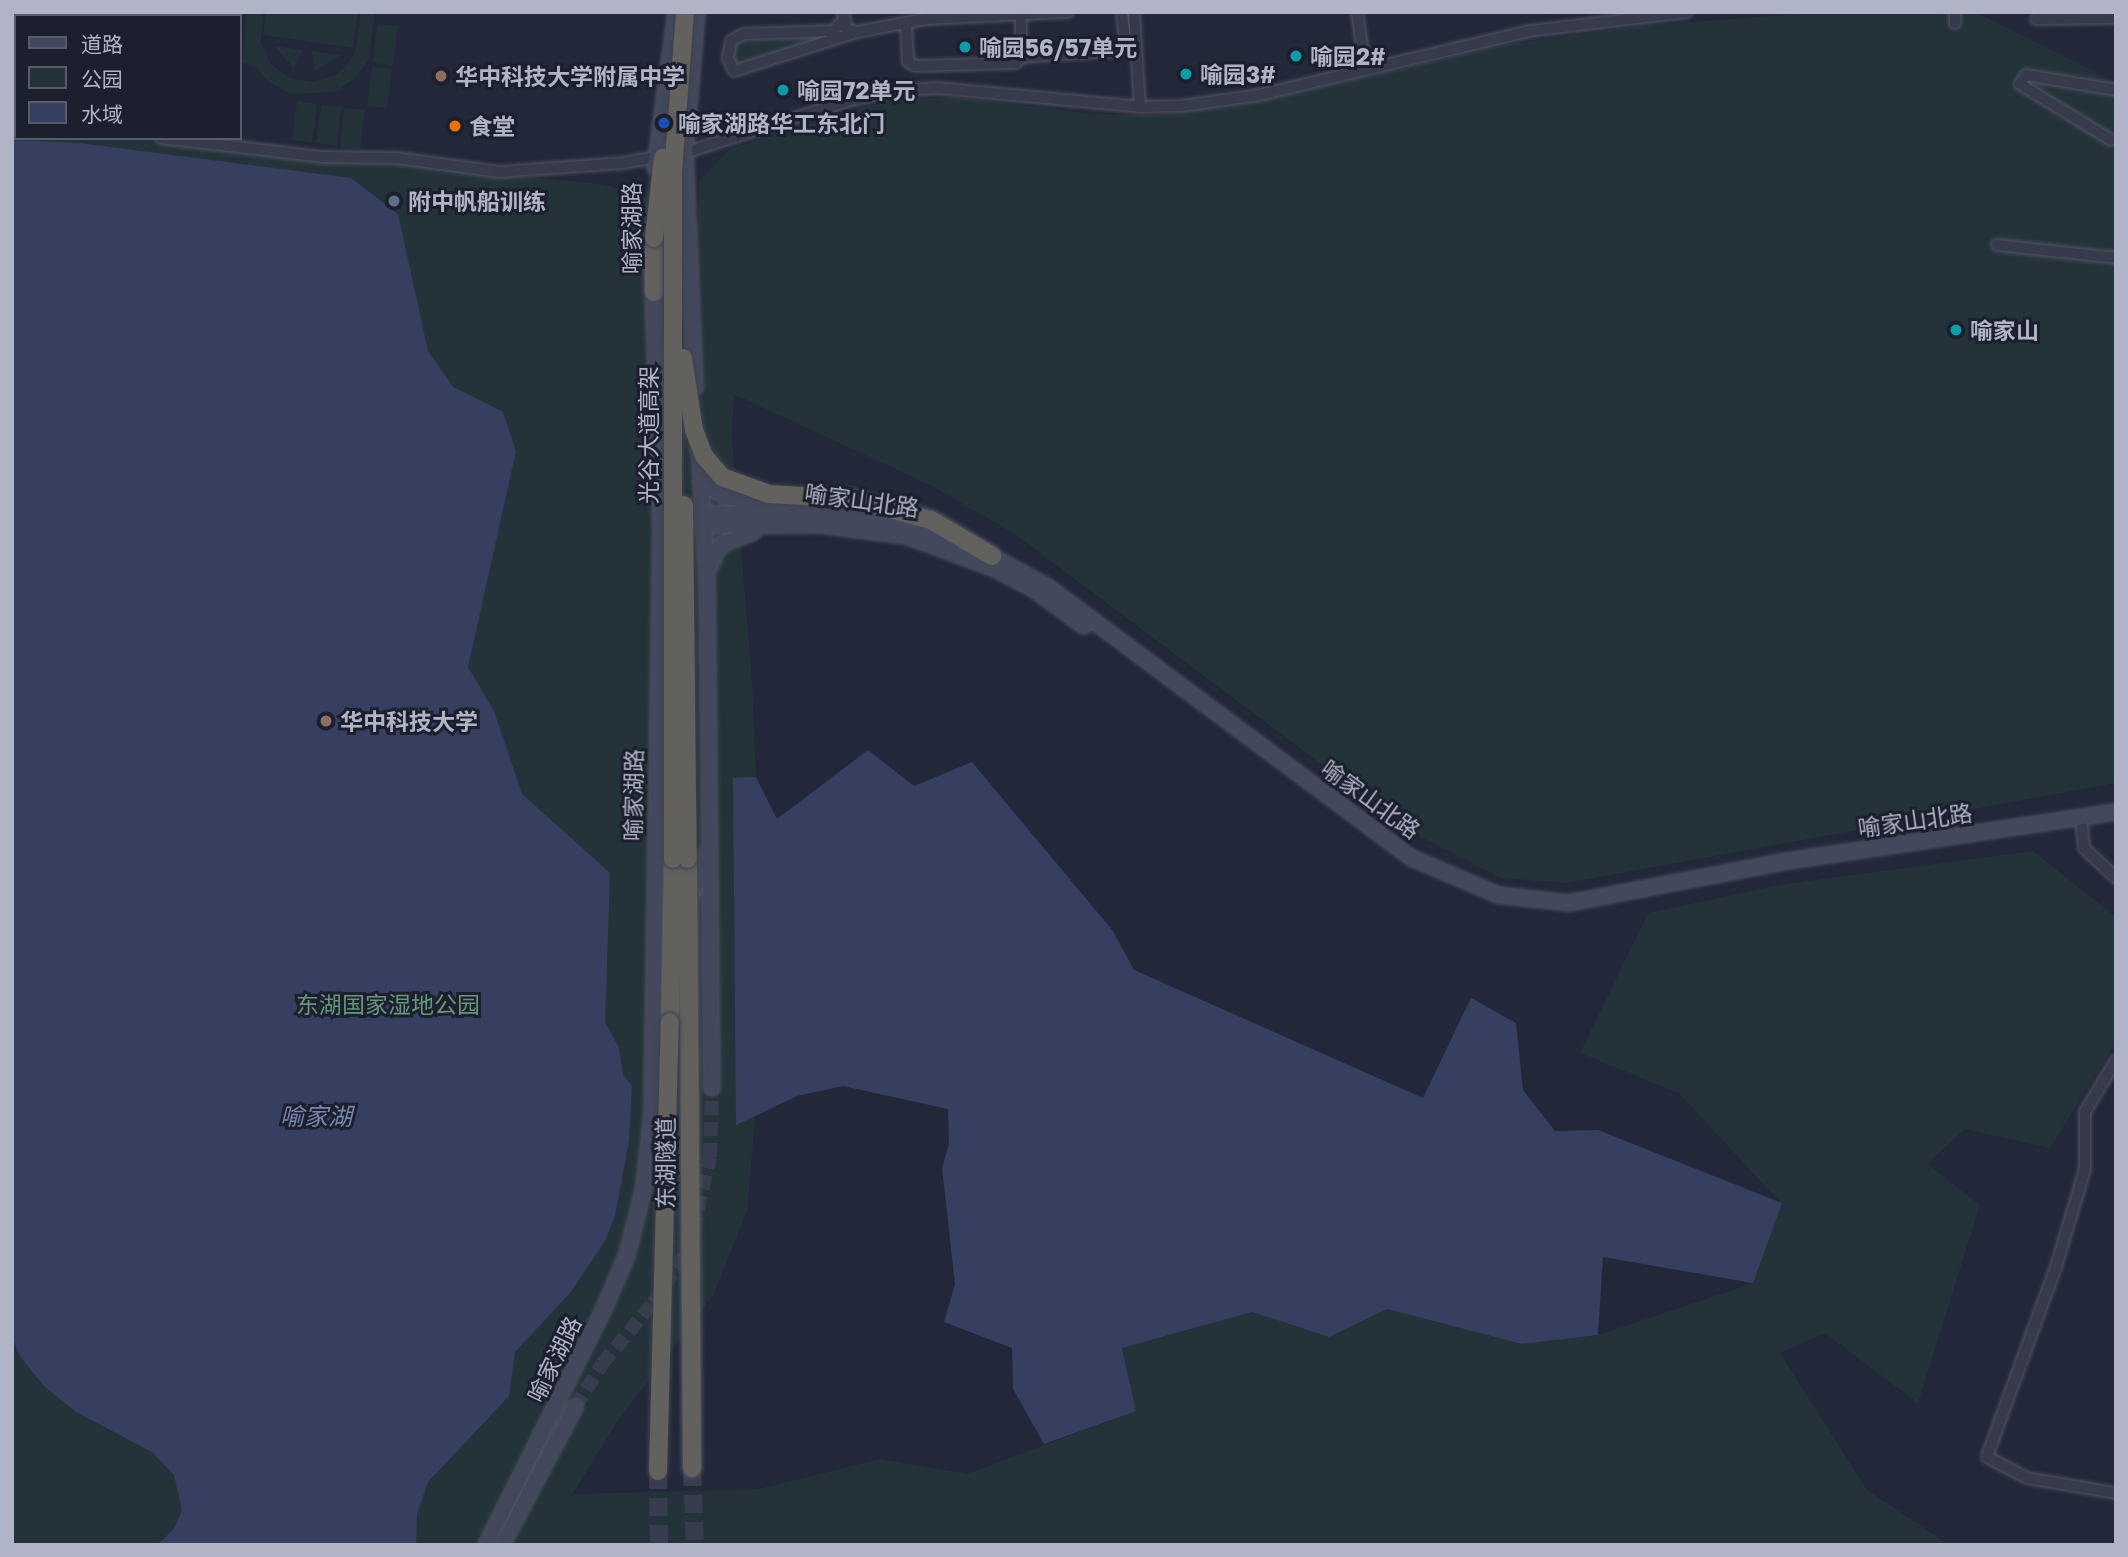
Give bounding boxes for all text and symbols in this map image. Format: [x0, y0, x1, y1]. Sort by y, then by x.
legend [14, 14, 242, 140]
text: 道路 [81, 31, 123, 57]
place label: 喻园56/57单元 [979, 33, 1137, 61]
marker: 喻园56/57单元 [957, 39, 973, 55]
place label: 喻园2# [1310, 42, 1386, 70]
marker: 喻园2# [1288, 48, 1304, 64]
place label: 喻园3# [1200, 60, 1276, 88]
place label: 华中科技大学附属中学 [455, 62, 685, 90]
text: 公园 [81, 66, 123, 92]
marker: 喻园3# [1178, 66, 1194, 82]
marker: 华中科技大学附属中学 [433, 68, 449, 84]
place label: 喻园72单元 [797, 76, 916, 104]
marker: 喻园72单元 [775, 82, 791, 98]
text: 水域 [81, 101, 123, 127]
place label: 喻家湖路华工东北门 [678, 109, 885, 137]
place label: 食堂 [469, 112, 515, 140]
marker: 喻家湖路华工东北门 [656, 115, 672, 131]
marker: 食堂 [447, 118, 463, 134]
street label: 喻家湖路 [617, 182, 645, 274]
place label: 附中帆船训练 [408, 187, 546, 215]
marker: 附中帆船训练 [386, 193, 402, 209]
place label: 喻家山 [1970, 316, 2039, 344]
marker: 喻家山 [1948, 322, 1964, 338]
street label: 光谷大道高架 [634, 366, 662, 504]
street label: 喻家山北路 [803, 478, 921, 522]
place label: 华中科技大学 [340, 707, 478, 735]
marker: 华中科技大学 [318, 713, 334, 729]
street label: 喻家湖路 [618, 749, 648, 841]
street label: 喻家山北路 [1316, 754, 1426, 844]
street label: 喻家山北路 [1856, 798, 1974, 842]
park label: 东湖国家湿地公园 [296, 990, 480, 1018]
water label: 喻家湖 [280, 1102, 352, 1130]
street label: 东湖隧道 [651, 1117, 679, 1209]
street label: 喻家湖路 [521, 1312, 587, 1406]

